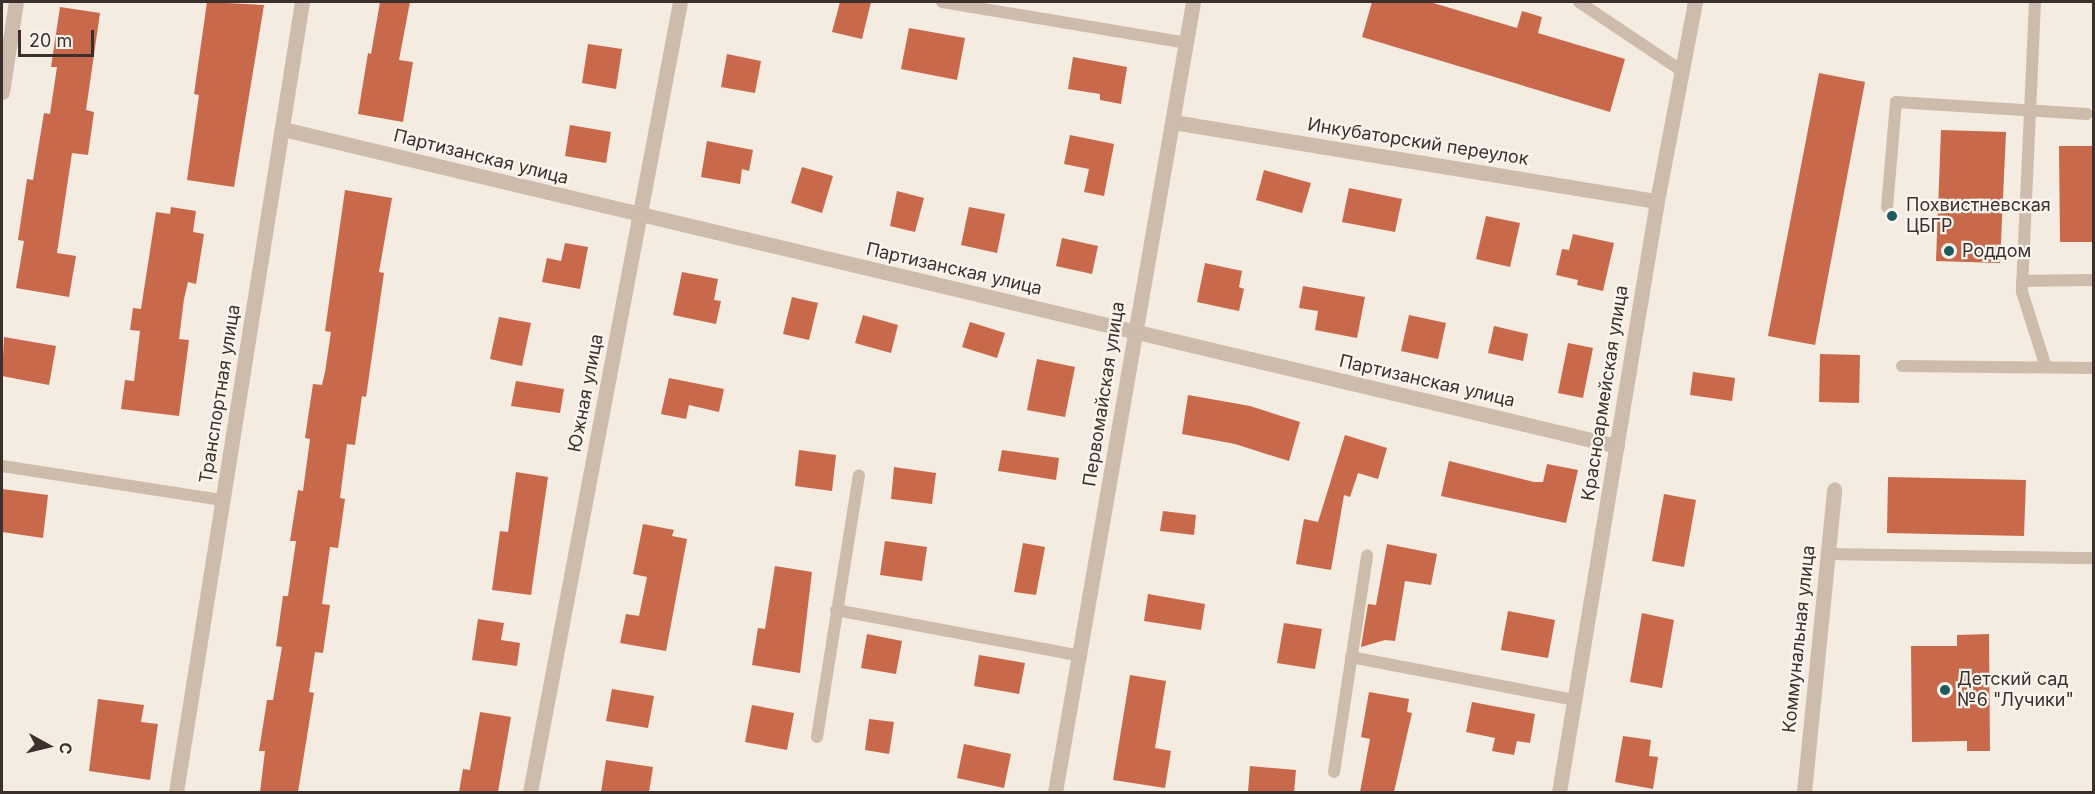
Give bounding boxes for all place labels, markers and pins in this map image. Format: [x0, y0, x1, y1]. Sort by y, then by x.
place label: Похвистневская ЦБГР [1906, 195, 2051, 238]
marker: Похвистневская ЦБГР [1883, 207, 1901, 225]
place label: Роддом [1962, 240, 2031, 262]
marker: Роддом [1940, 242, 1958, 260]
place label: Детский сад №6 "Лучики" [1957, 669, 2074, 712]
marker: Детский сад №6 "Лучики" [1938, 683, 1952, 697]

